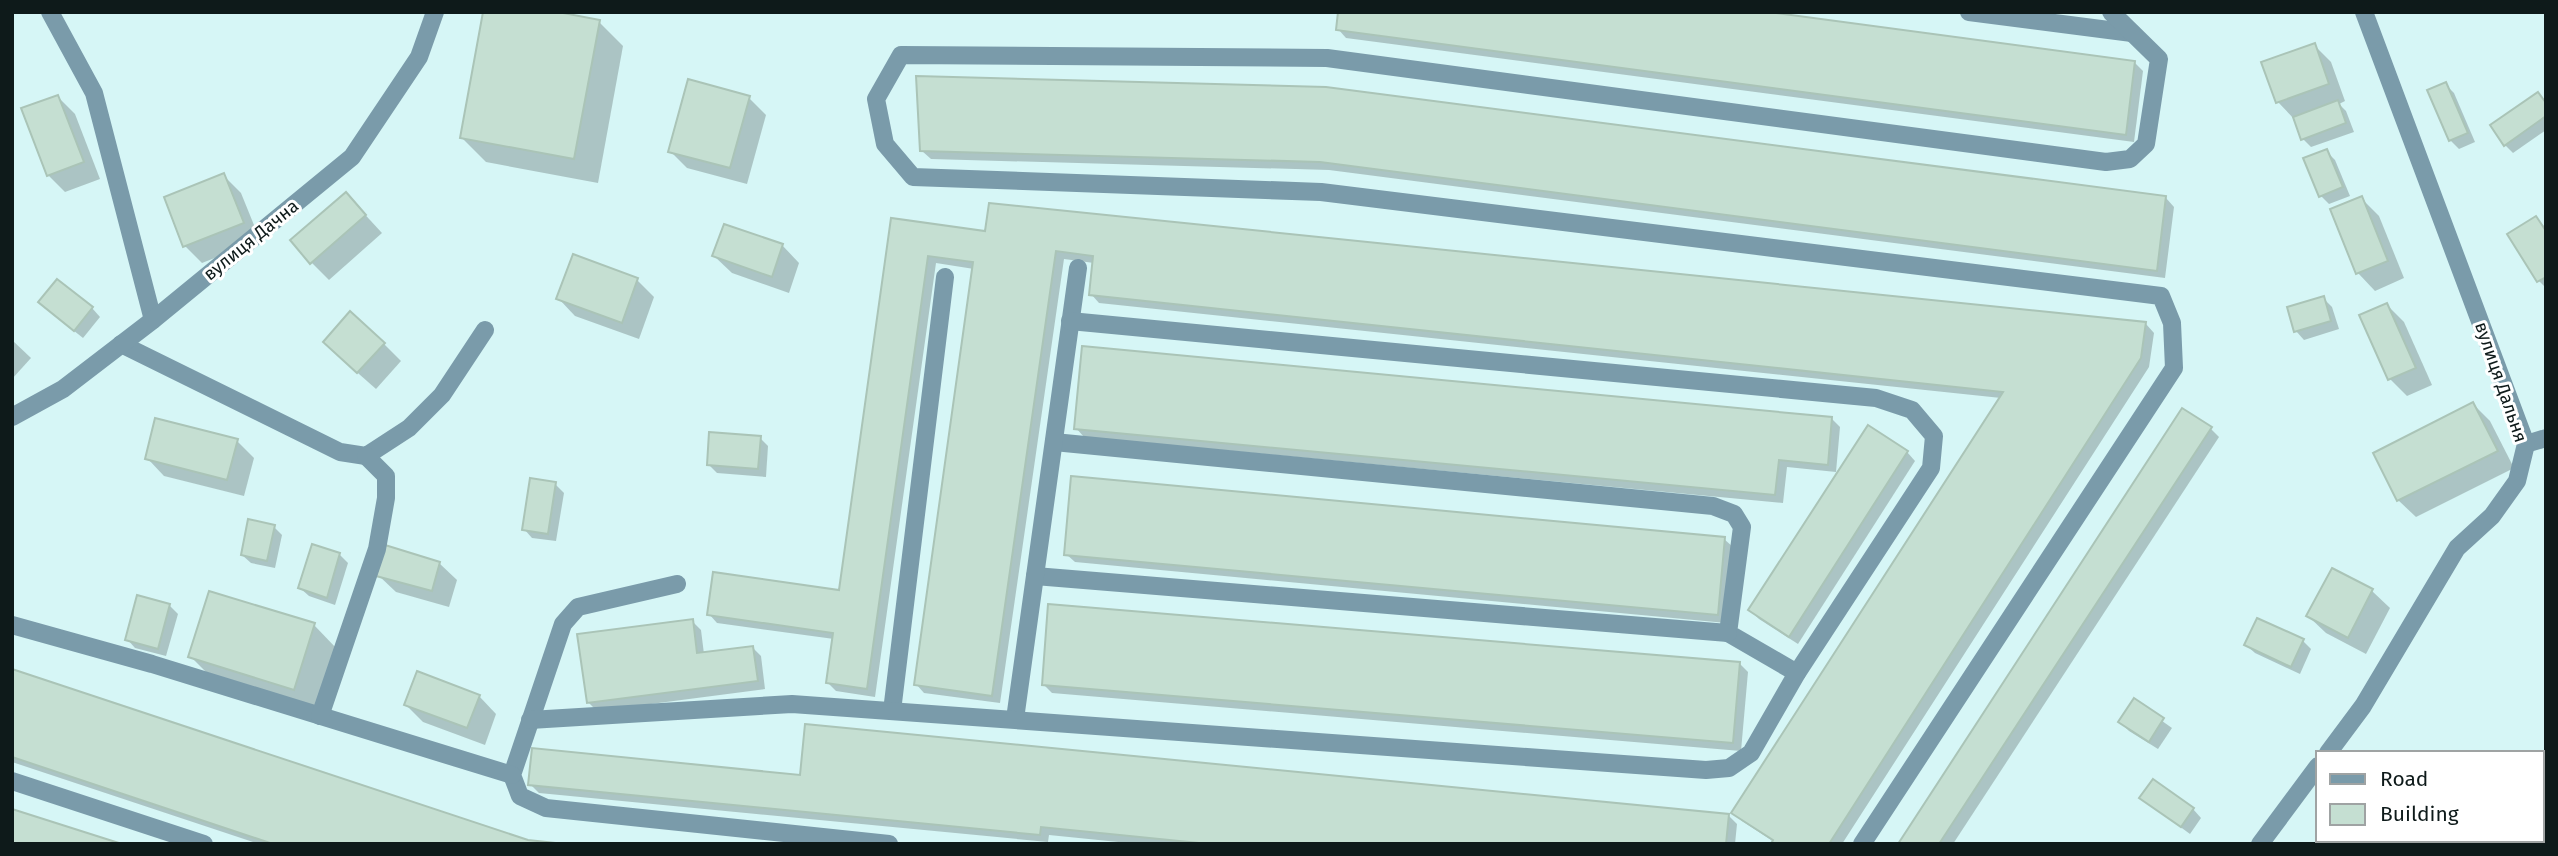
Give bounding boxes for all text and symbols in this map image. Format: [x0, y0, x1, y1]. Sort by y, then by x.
street label: вулиця Дачна [199, 195, 303, 285]
street label: вулиця Дальня [2470, 319, 2532, 445]
legend [2316, 751, 2544, 842]
text: Road [2380, 766, 2428, 792]
text: Building [2380, 801, 2459, 827]

